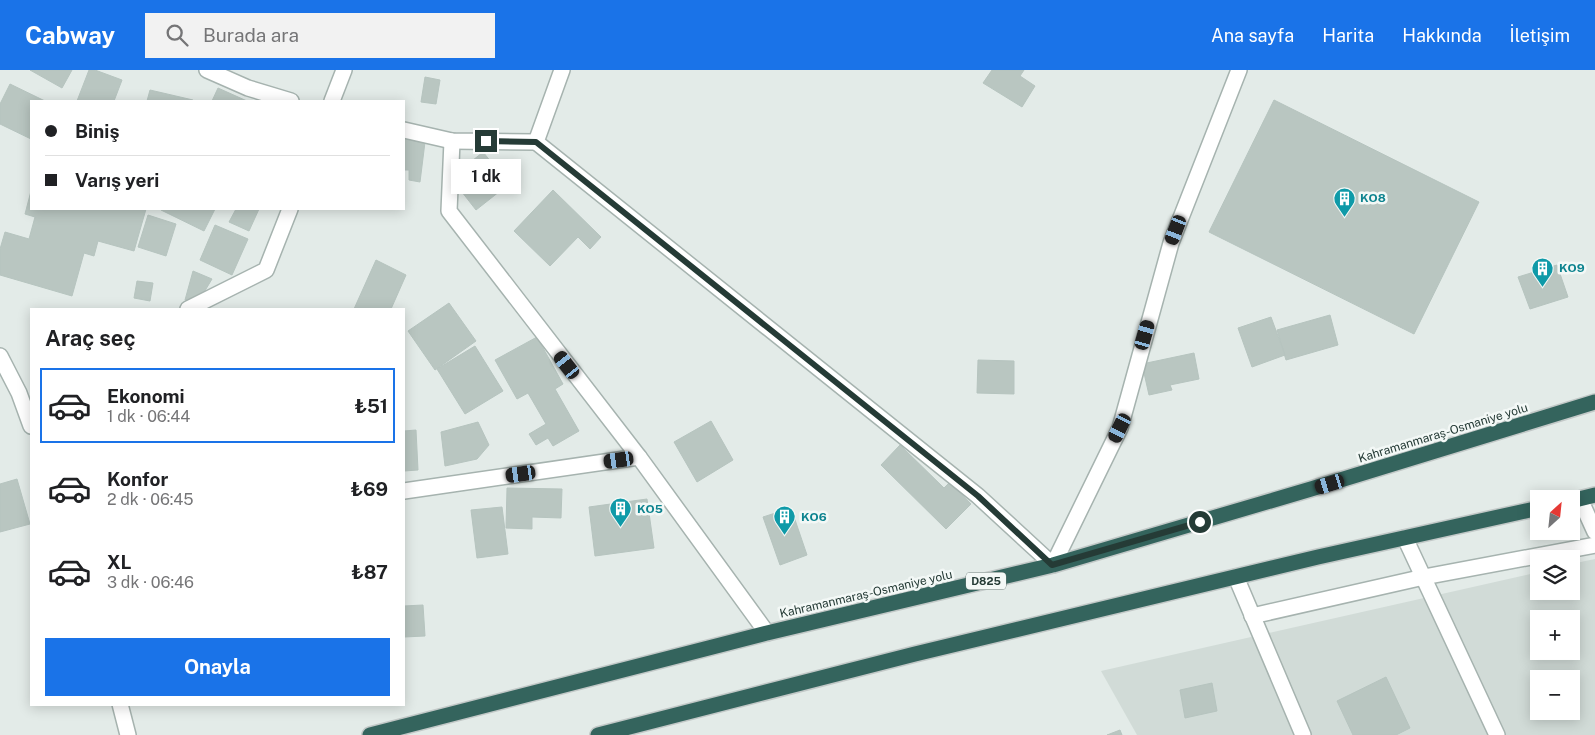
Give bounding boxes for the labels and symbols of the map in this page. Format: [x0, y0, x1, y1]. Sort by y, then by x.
route end [475, 130, 497, 152]
callout: 1 dk [451, 158, 521, 194]
building icon: KO8 [1332, 186, 1356, 217]
place label: KO8 [1360, 191, 1386, 205]
car [1163, 213, 1188, 247]
building icon: KO9 [1531, 256, 1555, 287]
place label: KO9 [1559, 261, 1585, 275]
car [1133, 319, 1156, 351]
car [551, 349, 582, 381]
street label: Kahramanmaraş-Osmaniye yolu [1356, 400, 1530, 466]
car [1106, 411, 1133, 445]
car [603, 450, 634, 470]
car [505, 464, 536, 484]
car [1313, 472, 1346, 496]
north arrow [1530, 490, 1580, 540]
building icon: KO5 [609, 497, 633, 528]
place label: KO5 [637, 502, 663, 516]
building icon: KO6 [773, 505, 797, 536]
place label: KO6 [801, 510, 827, 524]
route start [1189, 511, 1211, 533]
street label: Kahramanmaraş-Osmaniye yolu [778, 567, 954, 621]
road number: D825 [966, 572, 1006, 590]

